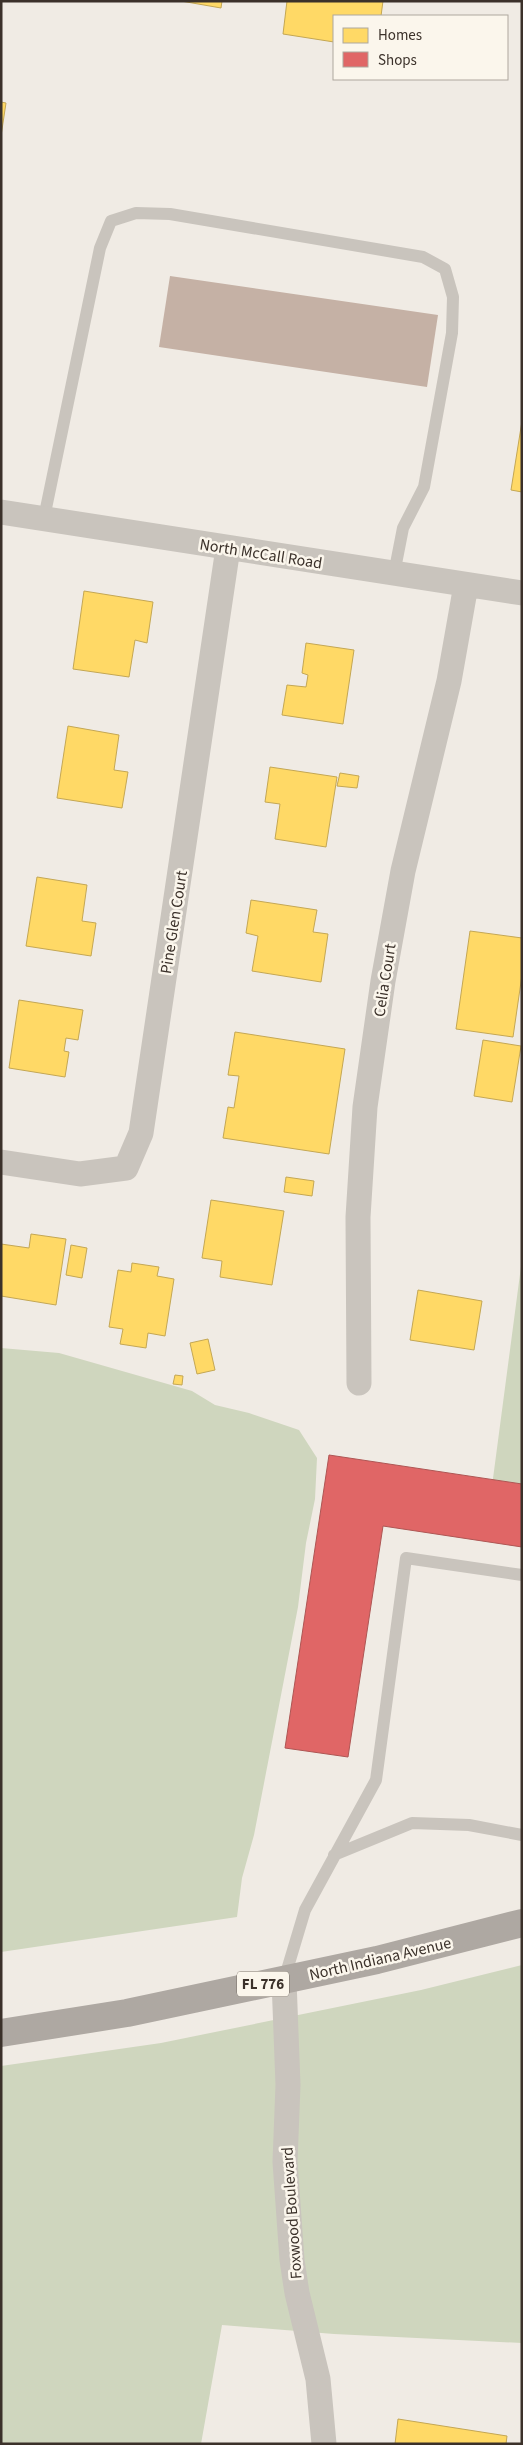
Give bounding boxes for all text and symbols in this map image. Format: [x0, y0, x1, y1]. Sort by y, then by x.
legend [333, 15, 508, 80]
text: Homes [378, 25, 422, 46]
text: Shops [378, 50, 417, 71]
street label: North McCall Road [198, 533, 324, 575]
street label: Pine Glen Court [155, 868, 193, 975]
street label: Celia Court [368, 941, 402, 1018]
street label: North Indiana Avenue [307, 1932, 453, 1986]
road number: FL 776 [237, 1972, 289, 1996]
street label: Foxwood Boulevard [276, 2146, 308, 2280]

